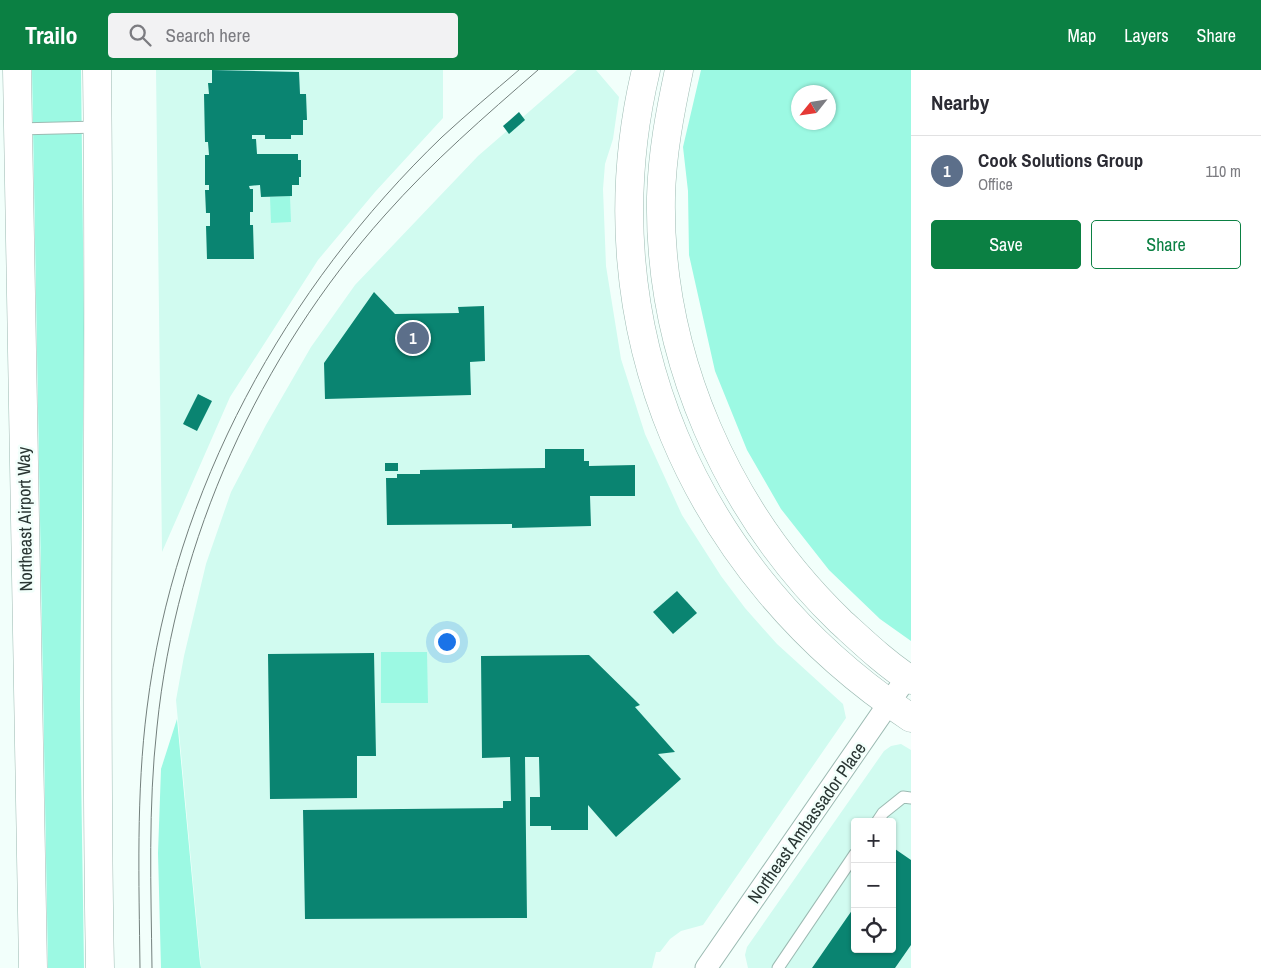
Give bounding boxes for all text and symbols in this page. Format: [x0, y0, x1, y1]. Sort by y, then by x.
search box [108, 13, 458, 58]
text: Trailo [25, 19, 78, 51]
icon: search [126, 21, 154, 49]
text: Search here [166, 22, 250, 48]
text: Map [1068, 23, 1096, 48]
text: Layers [1124, 23, 1169, 48]
text: Share [1197, 23, 1236, 48]
north arrow [791, 85, 836, 130]
text: Nearby [931, 88, 989, 117]
text: Cook Solutions Group [978, 147, 1143, 173]
text: 1 [943, 160, 951, 182]
text: 110 m [1205, 160, 1241, 182]
text: Office [978, 173, 1013, 195]
button: Save [931, 220, 1081, 269]
button: Share [1091, 220, 1241, 269]
pin: 1 [397, 319, 429, 357]
street label: Northeast Airport Way [11, 446, 38, 592]
your location [434, 629, 460, 655]
street label: Northeast Ambassador Place [742, 737, 872, 908]
map controls [851, 818, 896, 953]
button: + [851, 818, 896, 863]
button: − [851, 863, 896, 908]
button: locate [851, 908, 896, 953]

